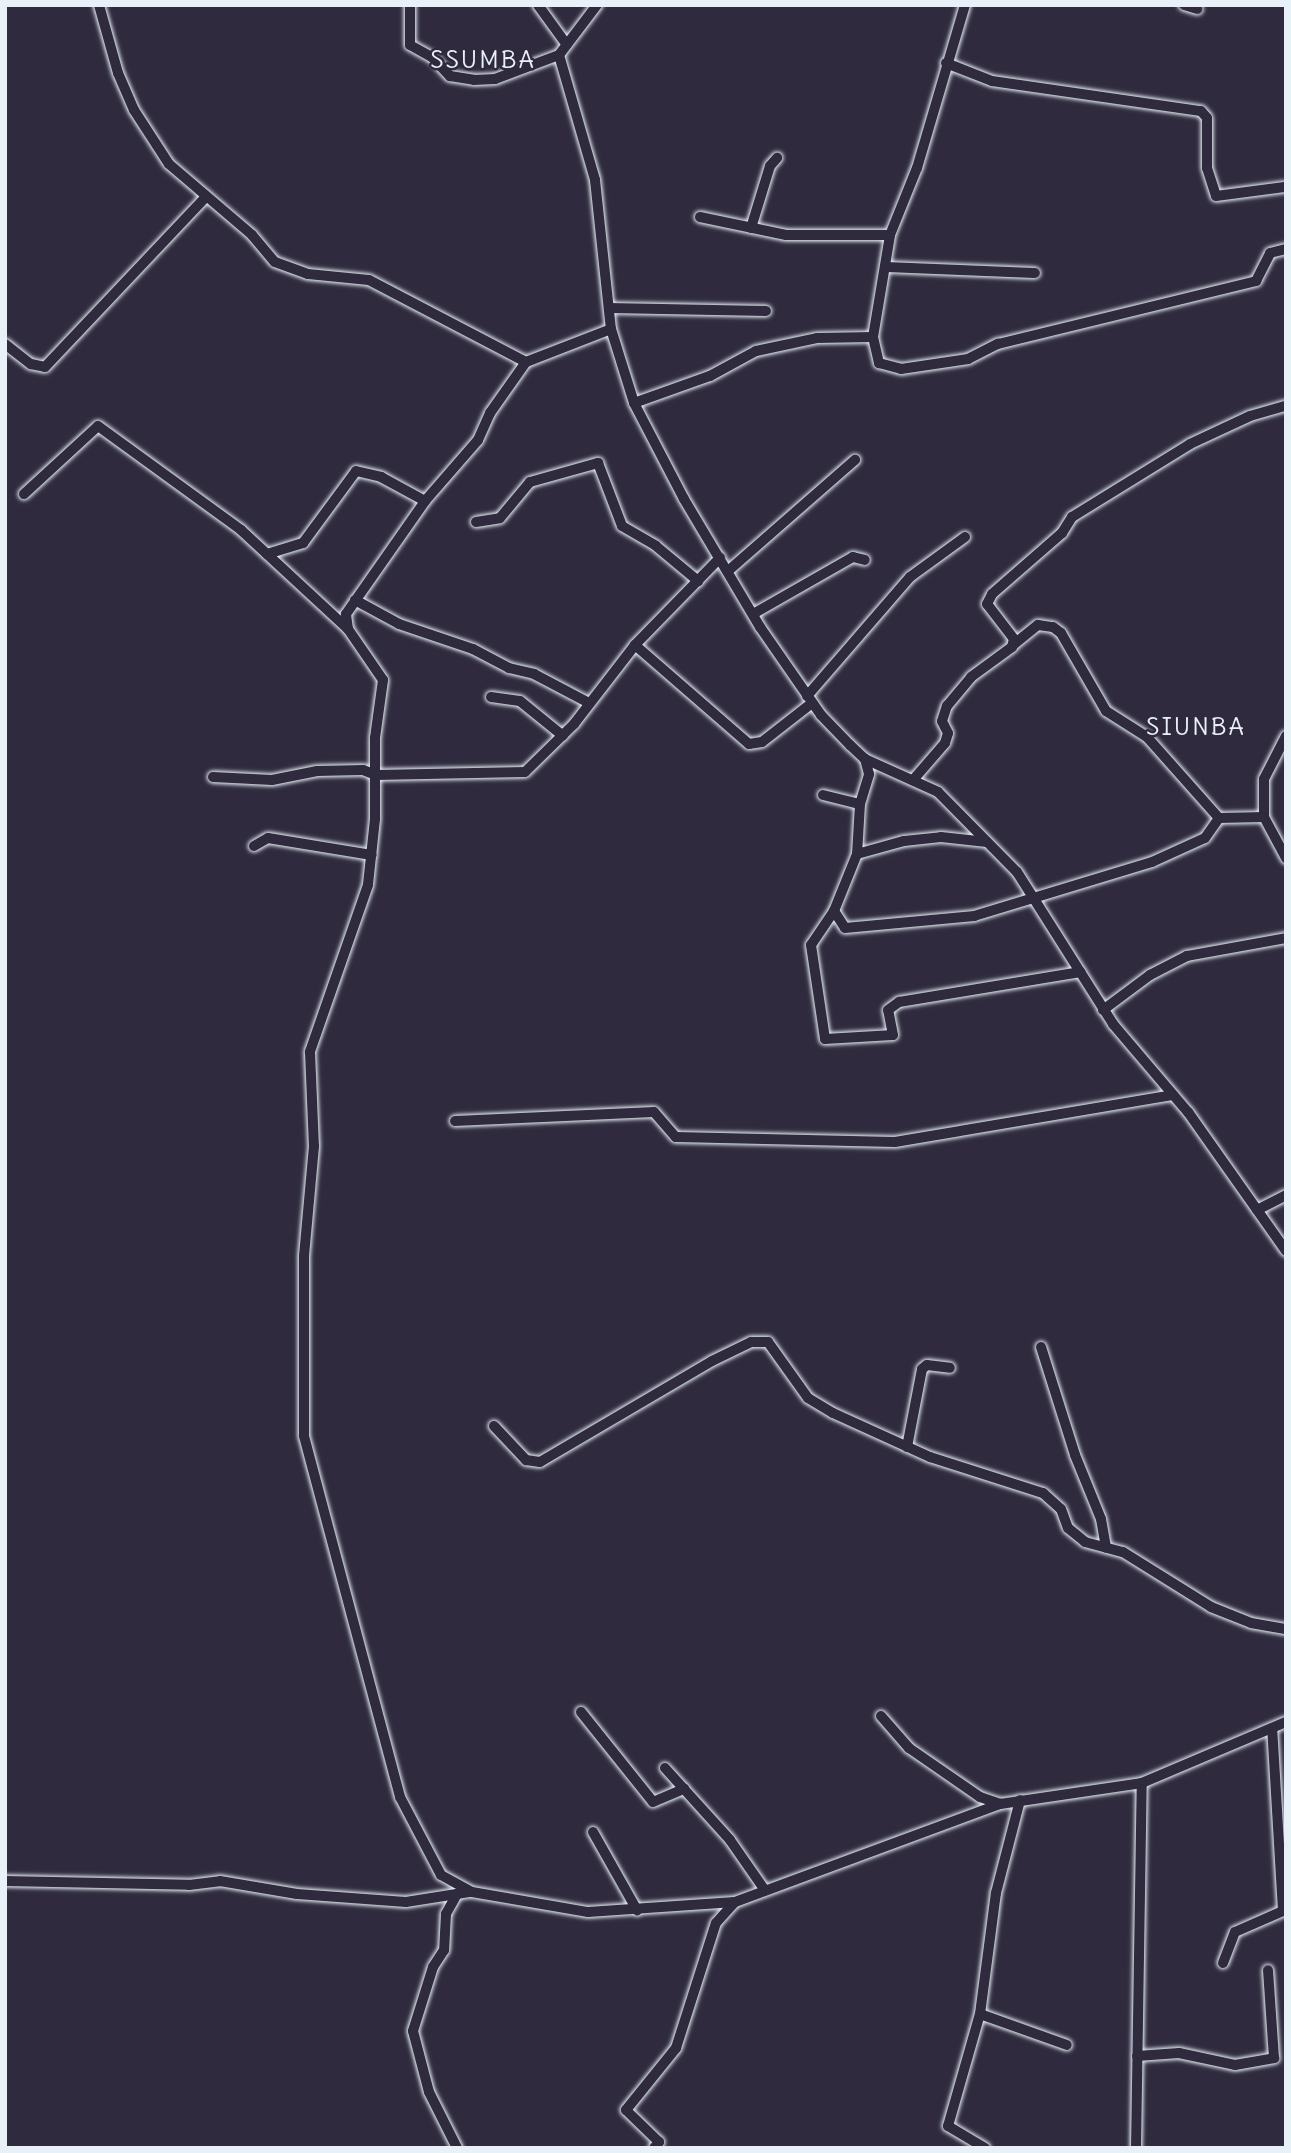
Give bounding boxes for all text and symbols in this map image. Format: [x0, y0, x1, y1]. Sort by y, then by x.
district label: SSUMBA [431, 46, 535, 74]
district label: SIUNBA [1147, 713, 1245, 741]

